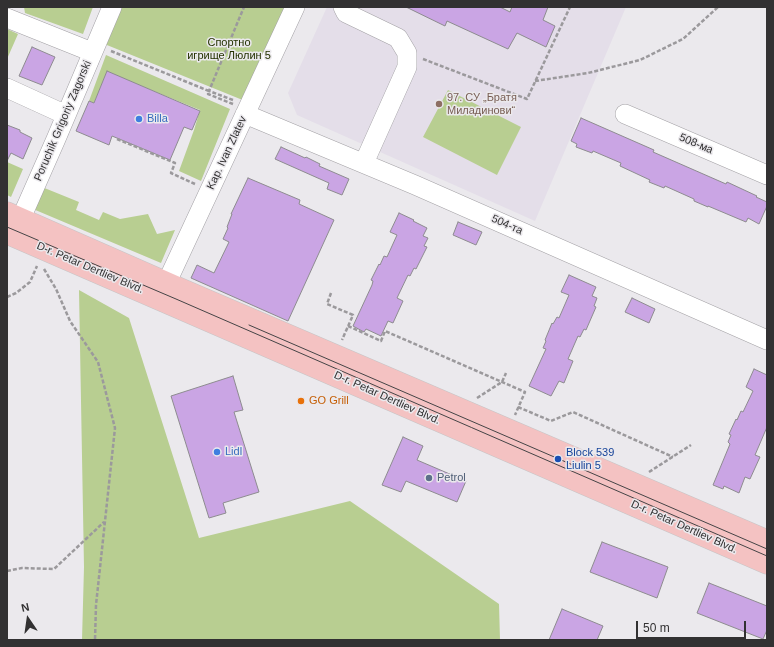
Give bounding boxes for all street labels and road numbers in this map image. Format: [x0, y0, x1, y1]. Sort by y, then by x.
street label: Poruchik Grigoriy Zagorski [32, 59, 94, 183]
street label: Kap. Ivan Zlatev [204, 114, 250, 192]
street label: 508-ма [677, 131, 715, 157]
street label: 504-та [489, 212, 525, 238]
street label: D-r. Petar Dertliev Blvd. [35, 239, 145, 297]
street label: D-r. Petar Dertliev Blvd. [332, 369, 442, 427]
street label: D-r. Petar Dertliev Blvd. [629, 498, 739, 556]

